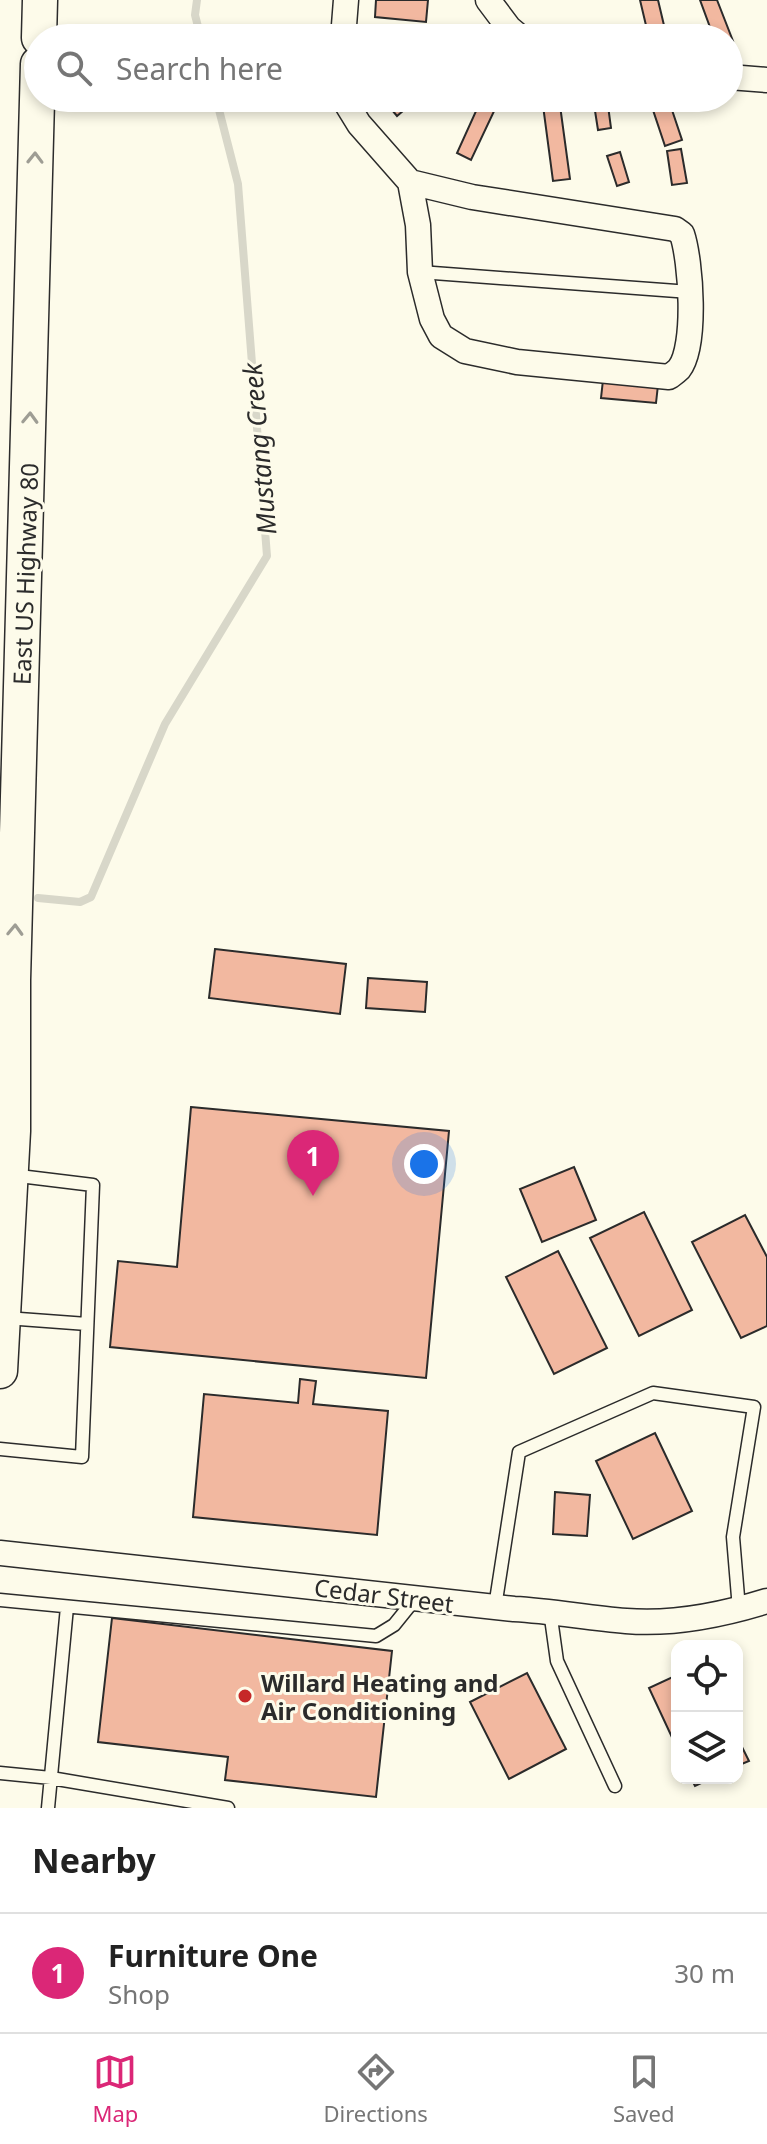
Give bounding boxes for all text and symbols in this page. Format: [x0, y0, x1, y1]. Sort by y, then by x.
search box [24, 24, 743, 112]
icon: search [52, 46, 96, 90]
text: Search here [116, 48, 283, 89]
one-way arrow [27, 151, 44, 164]
water label: Mustang Creek [233, 360, 284, 536]
one-way arrow [21, 411, 38, 424]
street label: East US Highway 80 [5, 462, 45, 686]
one-way arrow [6, 923, 23, 936]
pin: 1 [287, 1130, 339, 1196]
your location [404, 1144, 444, 1184]
street label: Cedar Street [312, 1570, 456, 1620]
map controls [671, 1640, 743, 1784]
button: locate [671, 1640, 743, 1712]
place label: Willard Heating and Air Conditioning [261, 1666, 499, 1727]
marker: Willard Heating and Air Conditioning [236, 1687, 254, 1705]
button: layers [671, 1712, 743, 1784]
text: Nearby [32, 1837, 156, 1883]
text: Furniture One [108, 1935, 318, 1976]
text: 1 [51, 1955, 65, 1991]
text: 30 m [674, 1955, 735, 1991]
text: Shop [108, 1976, 170, 2012]
tab: Map [93, 2050, 138, 2128]
tab: Directions [323, 2050, 428, 2128]
tab: Saved [613, 2050, 674, 2128]

